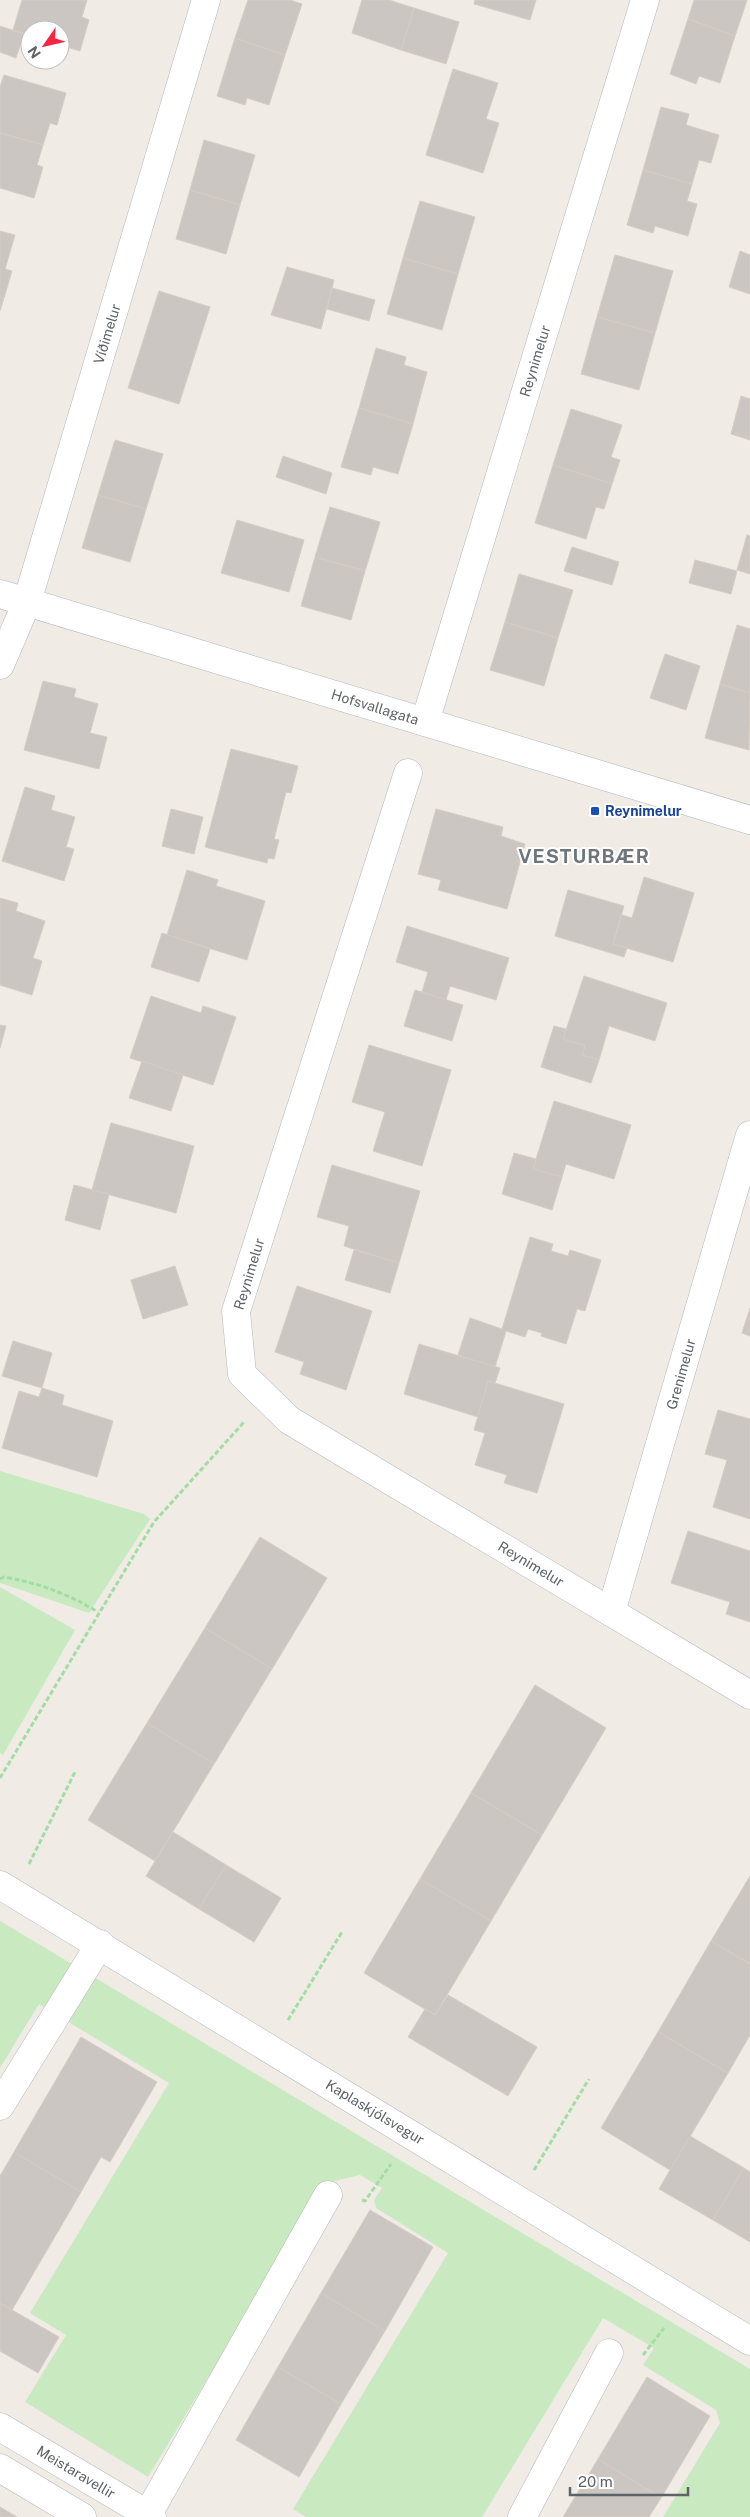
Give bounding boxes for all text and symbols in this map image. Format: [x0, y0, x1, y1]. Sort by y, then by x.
north arrow [20, 20, 70, 70]
text: N [25, 43, 44, 61]
street label: Víðimelur [90, 302, 124, 366]
street label: Reynimelur [517, 323, 553, 399]
street label: Hofsvallagata [329, 686, 421, 728]
place label: Reynimelur [605, 803, 682, 819]
marker: Reynimelur [589, 805, 601, 817]
district label: VESTURBÆR [518, 845, 650, 867]
street label: Reynimelur [231, 1236, 267, 1312]
street label: Grenimelur [663, 1337, 699, 1411]
street label: Reynimelur [495, 1538, 567, 1590]
street label: Kaplaskjólsvegur [323, 2076, 427, 2148]
street label: Meistaravellir [34, 2442, 118, 2502]
scale bar [570, 2464, 688, 2496]
text: 20 m [578, 2473, 613, 2490]

